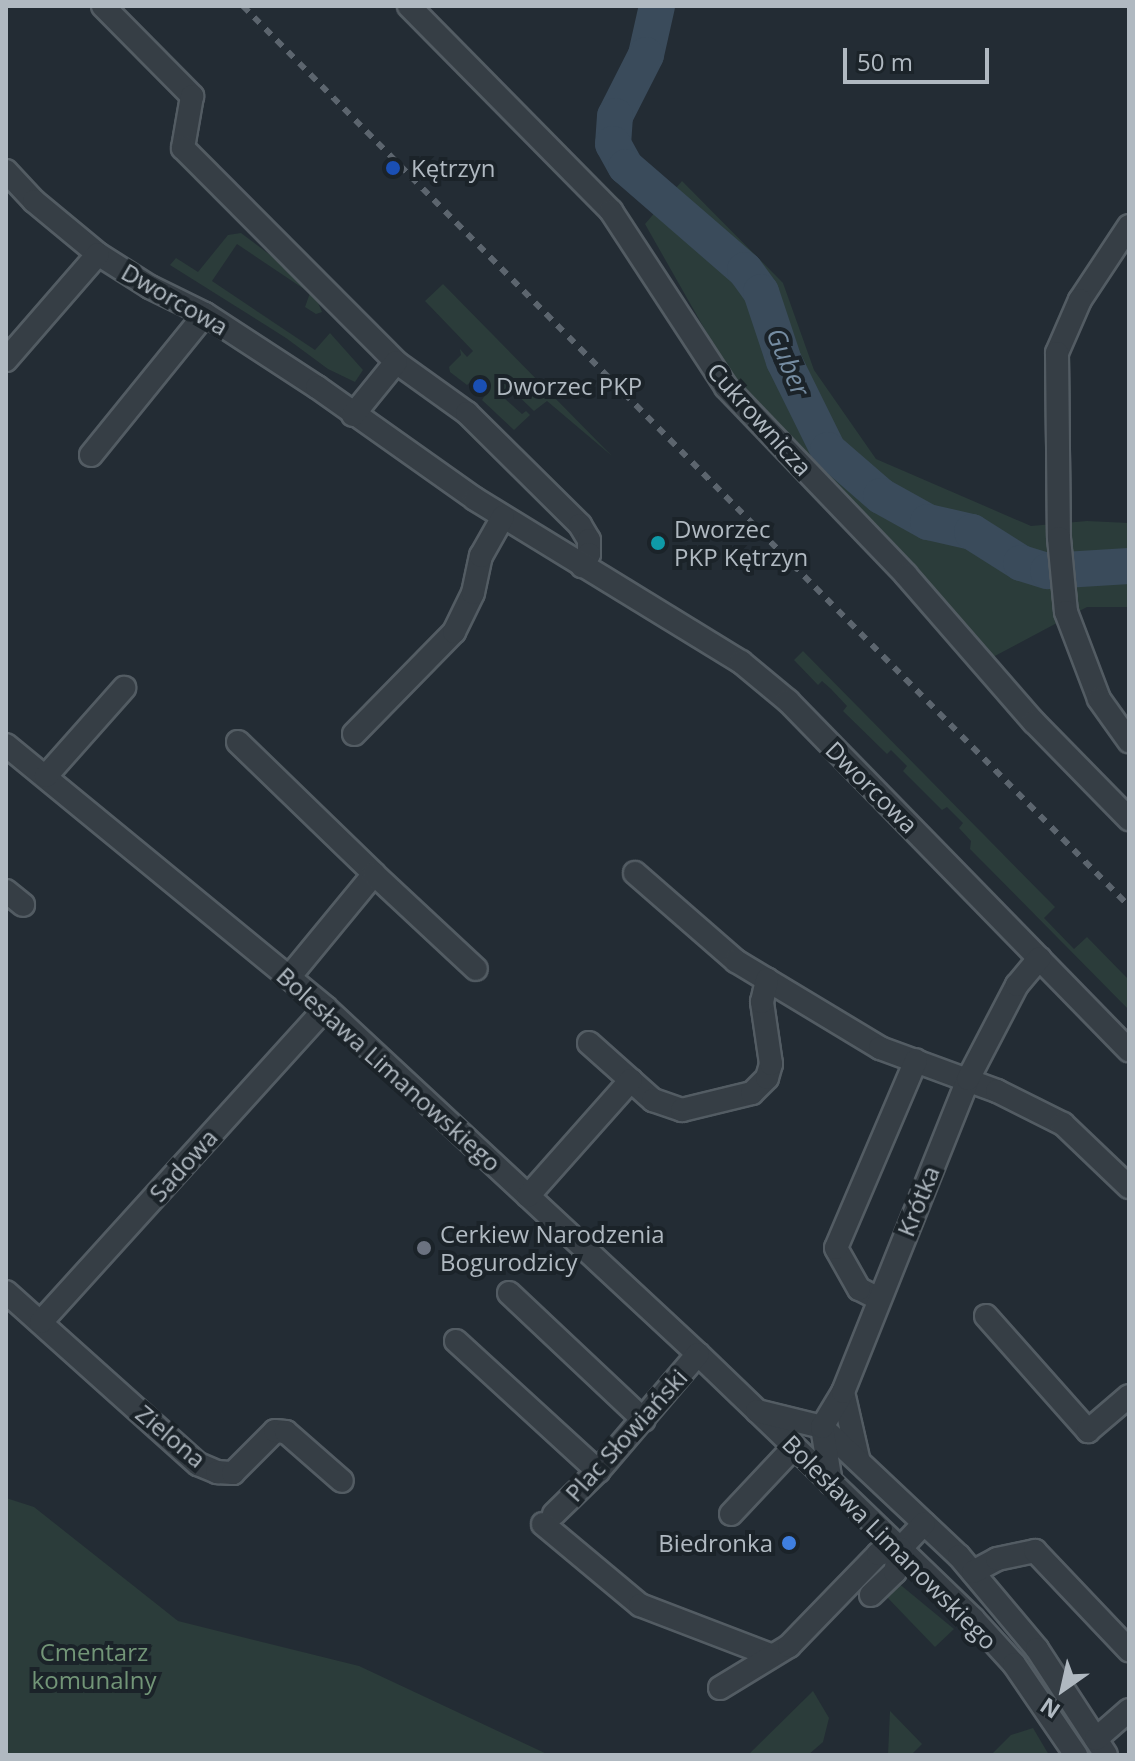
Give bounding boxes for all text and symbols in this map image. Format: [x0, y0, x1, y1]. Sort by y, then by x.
scale bar [847, 32, 993, 82]
text: 50 m [857, 45, 913, 78]
place label: Kętrzyn [411, 154, 496, 182]
marker: Kętrzyn [382, 157, 404, 179]
street label: Dworcowa [117, 257, 233, 341]
water label: Guber [760, 323, 816, 401]
street label: Cukrownicza [702, 357, 818, 481]
place label: Dworzec PKP [496, 372, 642, 400]
marker: Dworzec PKP [471, 377, 489, 395]
place label: Dworzec PKP Kętrzyn [674, 515, 808, 571]
marker: Dworzec PKP Kętrzyn [649, 534, 667, 552]
street label: Dworcowa [820, 735, 924, 839]
street label: Bolesława Limanowskiego [271, 961, 507, 1177]
street label: Sadowa [143, 1123, 223, 1207]
street label: Krótka [891, 1162, 945, 1240]
place label: Cerkiew Narodzenia Bogurodzicy [440, 1220, 665, 1276]
marker: Cerkiew Narodzenia Bogurodzicy [415, 1239, 433, 1257]
street label: Plac Słowiański [559, 1363, 693, 1507]
street label: Zielona [130, 1399, 212, 1473]
street label: Bolesława Limanowskiego [777, 1429, 1003, 1655]
place label: Biedronka [658, 1529, 773, 1557]
marker: Biedronka [780, 1534, 798, 1552]
park label: Cmentarz komunalny [32, 1638, 156, 1694]
north arrow [1023, 1649, 1103, 1729]
text: N [1034, 1691, 1065, 1726]

